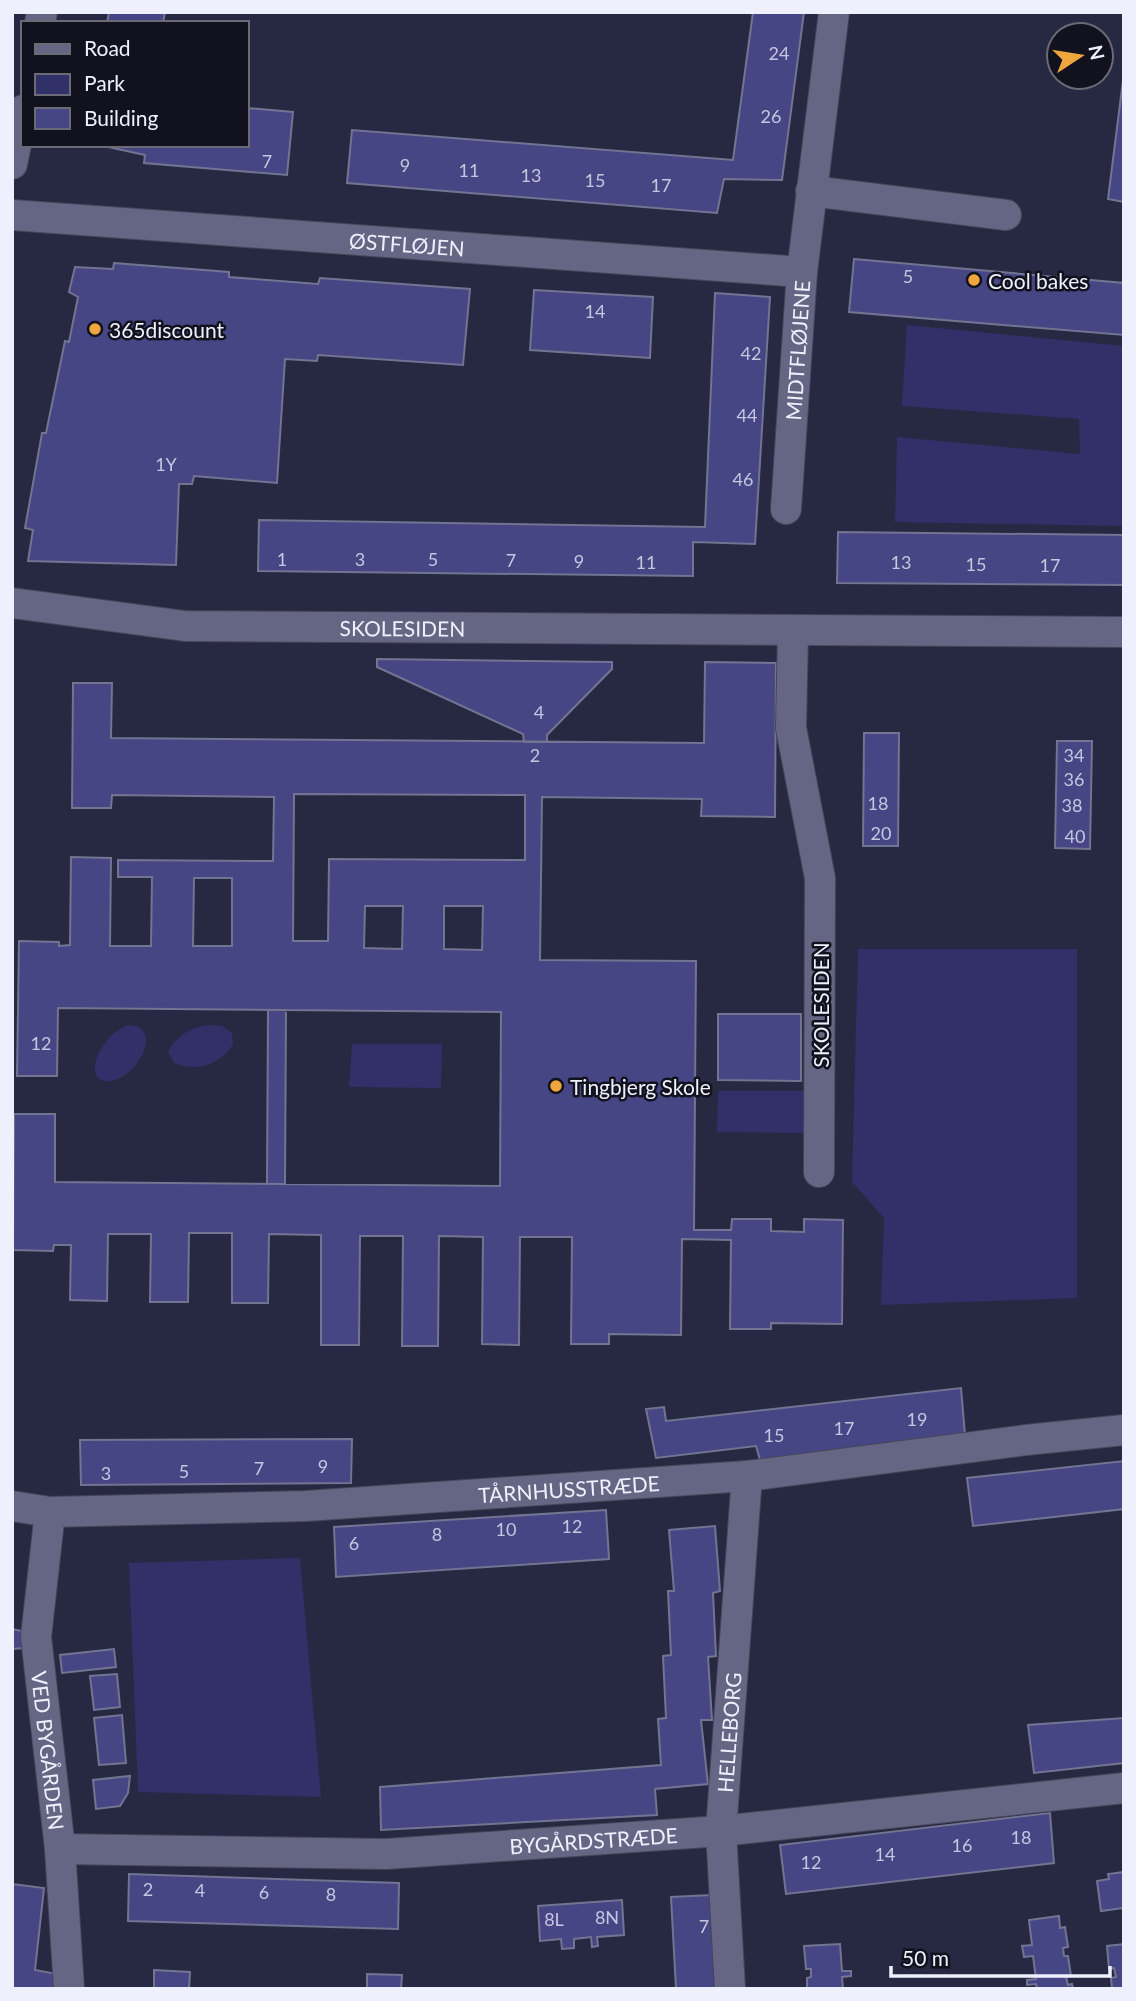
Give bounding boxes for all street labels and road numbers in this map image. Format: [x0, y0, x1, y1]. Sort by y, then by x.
street label: ØSTFLØJEN [348, 227, 466, 260]
street label: MIDTFLØJENE [780, 280, 814, 421]
street label: SKOLESIDEN [340, 614, 465, 640]
street label: SKOLESIDEN [808, 942, 833, 1068]
street label: TÅRNHUSSTRÆDE [477, 1469, 660, 1507]
street label: VED BYGÅRDEN [27, 1670, 70, 1831]
street label: HELLEBORG [711, 1671, 745, 1794]
street label: BYGÅRDSTRÆDE [508, 1822, 678, 1858]

